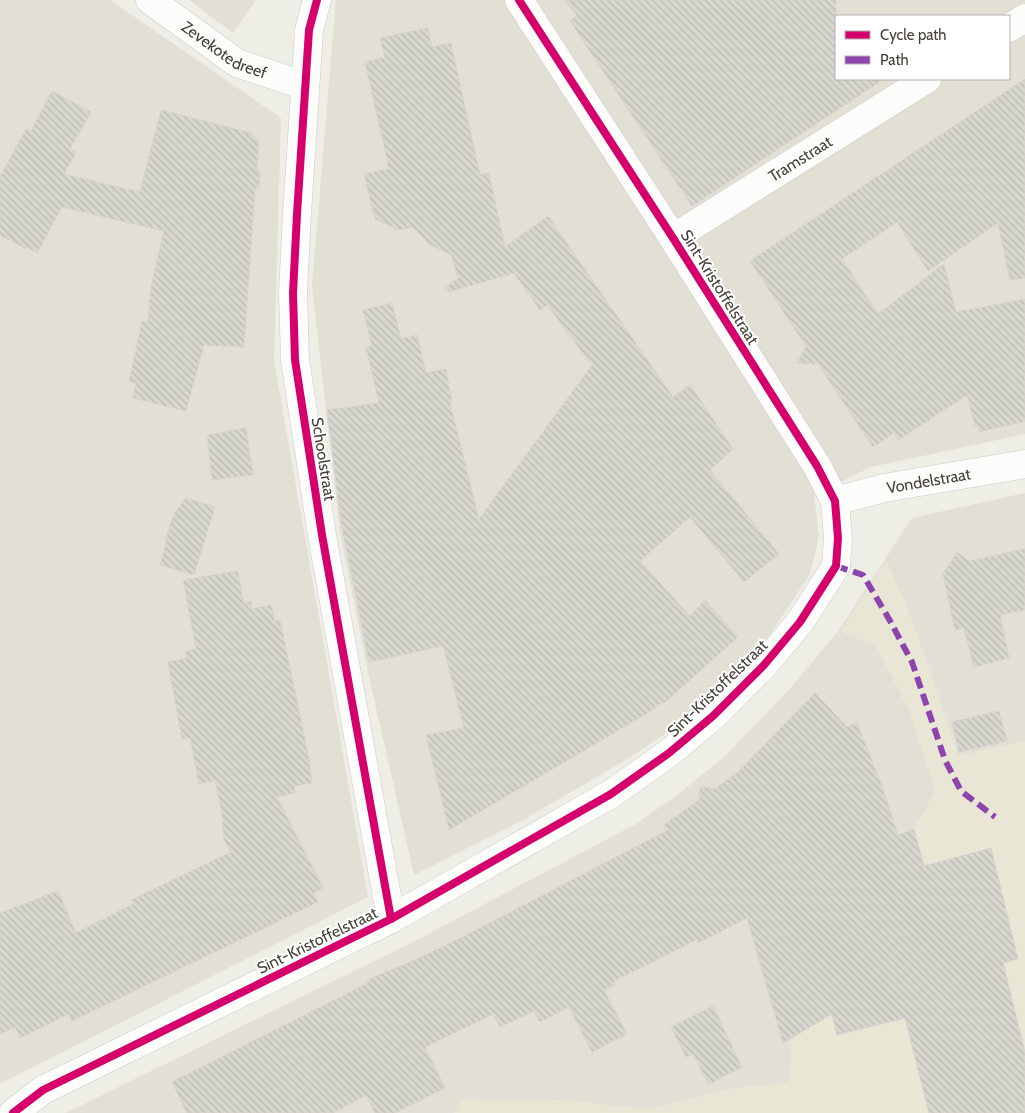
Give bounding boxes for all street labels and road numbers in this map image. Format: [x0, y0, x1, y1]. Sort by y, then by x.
street label: Zevekotedreef [178, 17, 270, 83]
street label: Tramstraat [765, 132, 836, 186]
street label: Sint-Kristoffelstraat [677, 226, 763, 349]
street label: Schoolstraat [308, 416, 340, 503]
street label: Vondelstraat [885, 464, 973, 497]
street label: Sint-Kristoffelstraat [663, 635, 772, 741]
street label: Sint-Kristoffelstraat [254, 903, 381, 978]

